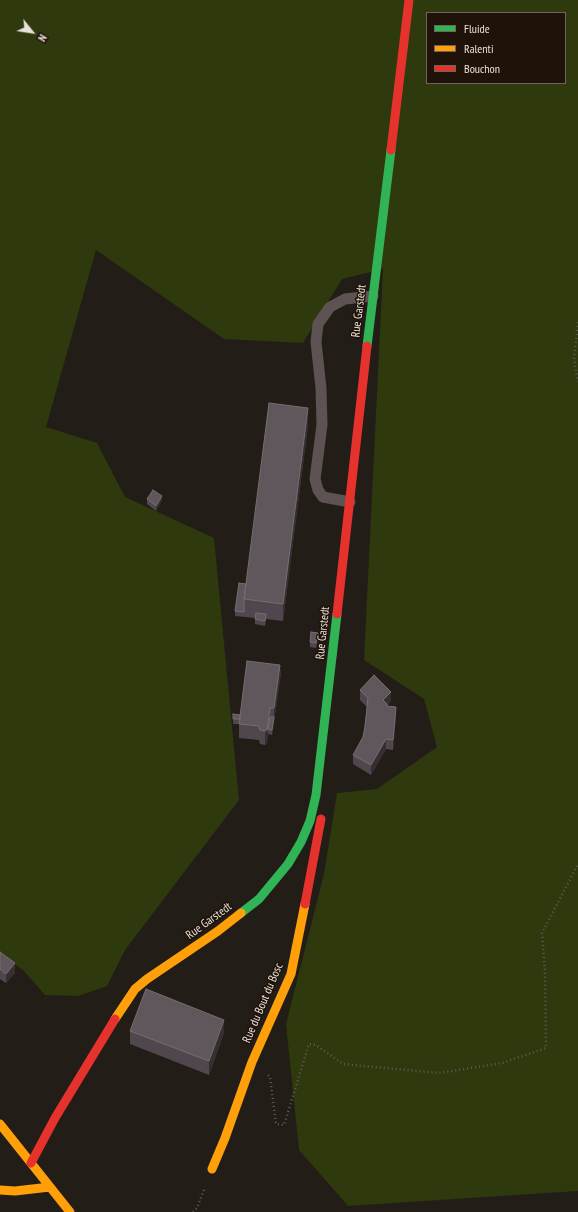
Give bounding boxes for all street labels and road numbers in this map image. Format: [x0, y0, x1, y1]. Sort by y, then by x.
street label: Rue Garstedt [349, 284, 369, 338]
street label: Rue Garstedt [313, 606, 333, 660]
street label: Rue Garstedt [183, 900, 235, 942]
street label: Rue du Bout du Bosc [240, 961, 286, 1045]

